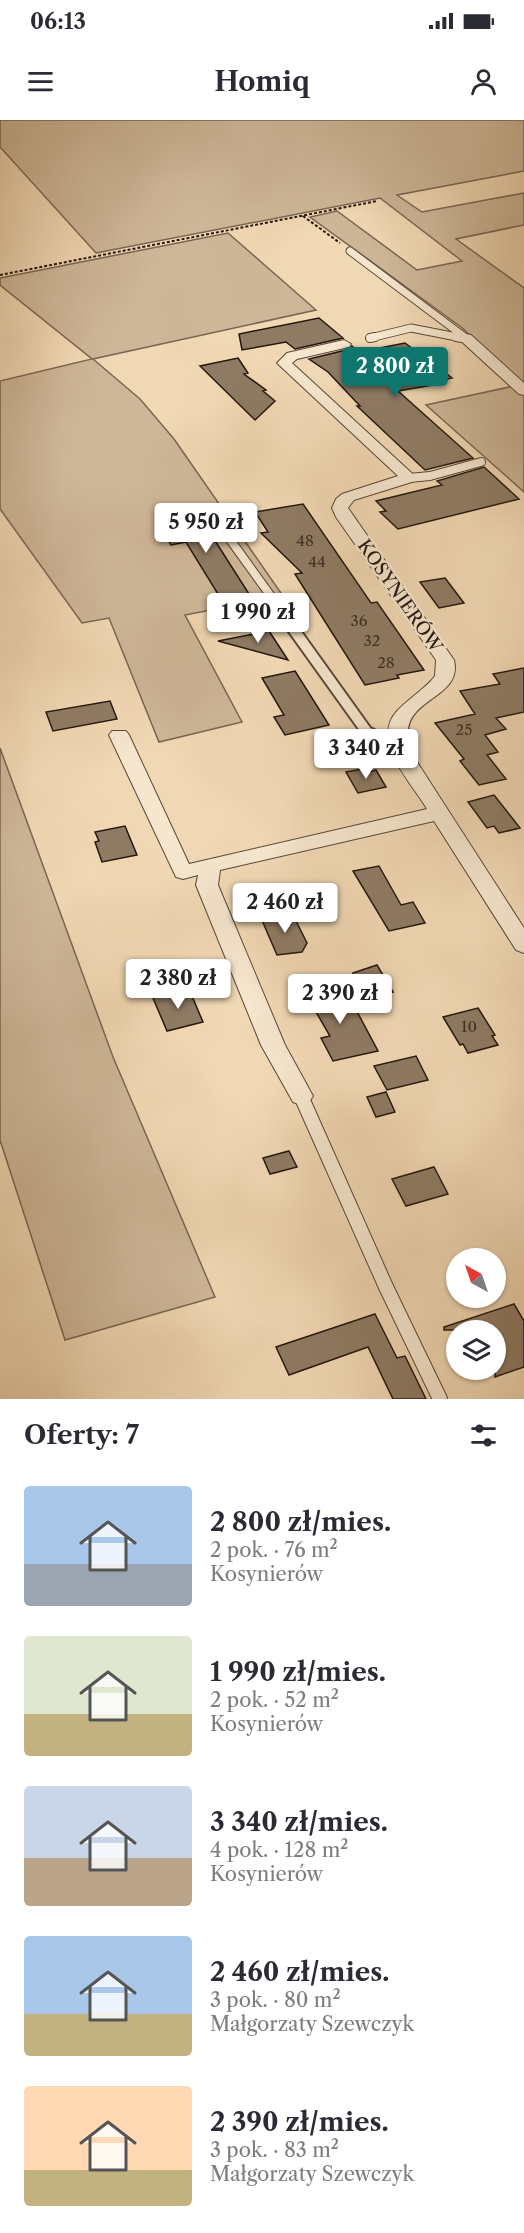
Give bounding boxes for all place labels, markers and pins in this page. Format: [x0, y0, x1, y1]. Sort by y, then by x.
pin: 2 800 zł [333, 347, 457, 398]
pin: 5 950 zł [144, 503, 268, 554]
pin: 1 990 zł [196, 593, 320, 644]
pin: 3 340 zł [304, 729, 428, 780]
pin: 2 460 zł [223, 883, 347, 934]
pin: 2 380 zł [116, 959, 240, 1010]
pin: 2 390 zł [278, 974, 402, 1025]

